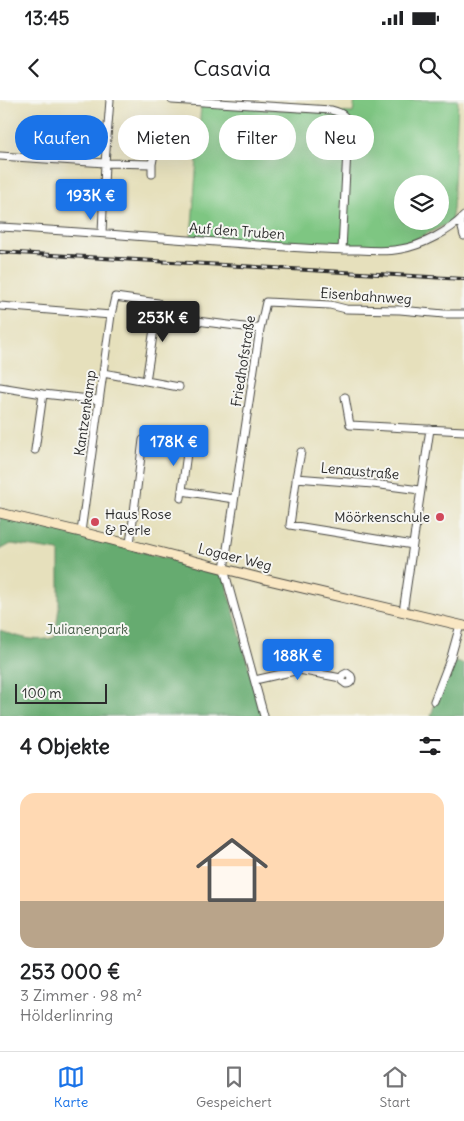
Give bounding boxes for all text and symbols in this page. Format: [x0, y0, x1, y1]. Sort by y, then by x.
text: 13:45 [25, 6, 70, 30]
icon: back [20, 54, 48, 82]
text: Casavia [193, 54, 271, 82]
icon: search [416, 54, 444, 82]
chip: Kaufen [15, 115, 108, 160]
chip: Mieten [118, 115, 209, 160]
chip: Filter [219, 115, 296, 160]
chip: Neu [306, 115, 374, 160]
map controls [394, 175, 449, 230]
button: layers [394, 175, 449, 230]
pin: 193K € [50, 178, 132, 221]
text: 193K € [67, 185, 115, 205]
street label: Auf den Truben [189, 219, 285, 243]
street label: Eisenbahnweg [320, 284, 412, 308]
pin: 253K € [122, 300, 204, 343]
text: 253K € [137, 307, 189, 327]
street label: Friedhofstraße [227, 314, 259, 408]
street label: Kantzenkamp [70, 369, 100, 457]
pin: 178K € [133, 424, 215, 467]
text: 178K € [150, 431, 198, 451]
street label: Lenaustraße [320, 459, 400, 483]
place label: Haus Rose & Perle [105, 505, 171, 539]
place label: Möörkenschule [334, 508, 430, 526]
marker: Möörkenschule [434, 511, 446, 523]
marker: Haus Rose & Perle [89, 516, 101, 528]
street label: Logaer Weg [196, 539, 274, 575]
park label: Julianenpark [46, 620, 128, 638]
pin: 188K € [257, 638, 339, 681]
text: 188K € [274, 645, 322, 665]
scale bar [15, 681, 108, 704]
text: 100 m [22, 684, 62, 702]
icon: filters [416, 732, 444, 760]
text: 4 Objekte [20, 733, 110, 760]
icon: home [187, 825, 277, 915]
text: 253 000 € [20, 958, 120, 985]
text: 3 Zimmer · 98 m² [20, 985, 142, 1005]
text: Hölderlinring [20, 1005, 113, 1025]
tab: Karte [54, 1063, 88, 1111]
tab: Gespeichert [196, 1063, 272, 1111]
tab: Start [379, 1063, 410, 1111]

